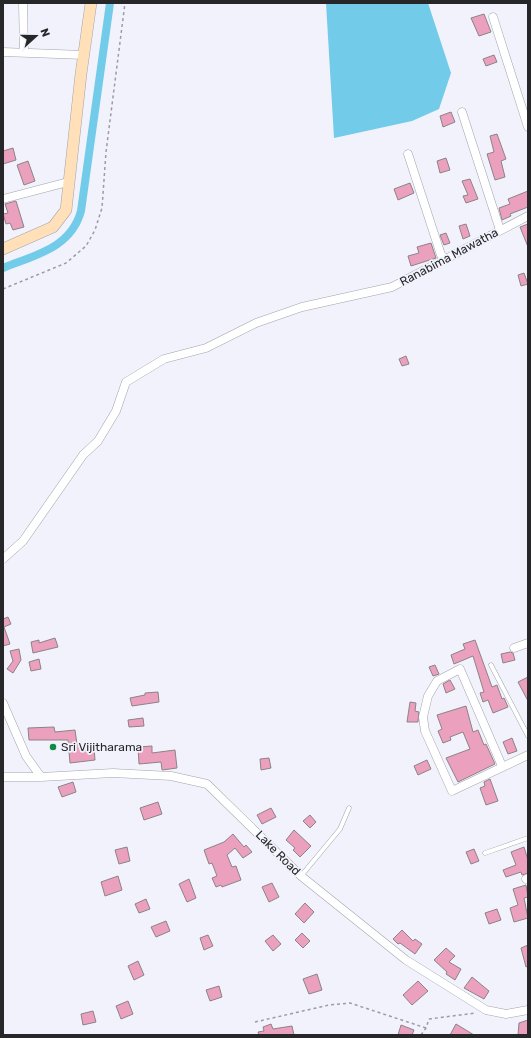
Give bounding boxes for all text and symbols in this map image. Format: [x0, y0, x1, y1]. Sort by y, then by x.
north arrow [16, 16, 56, 56]
text: N [37, 27, 52, 39]
street label: Ranabima Mawatha [397, 225, 501, 289]
place label: Sri Vijitharama [61, 740, 142, 754]
marker: Sri Vijitharama [48, 742, 58, 752]
street label: Lake Road [253, 828, 303, 878]

